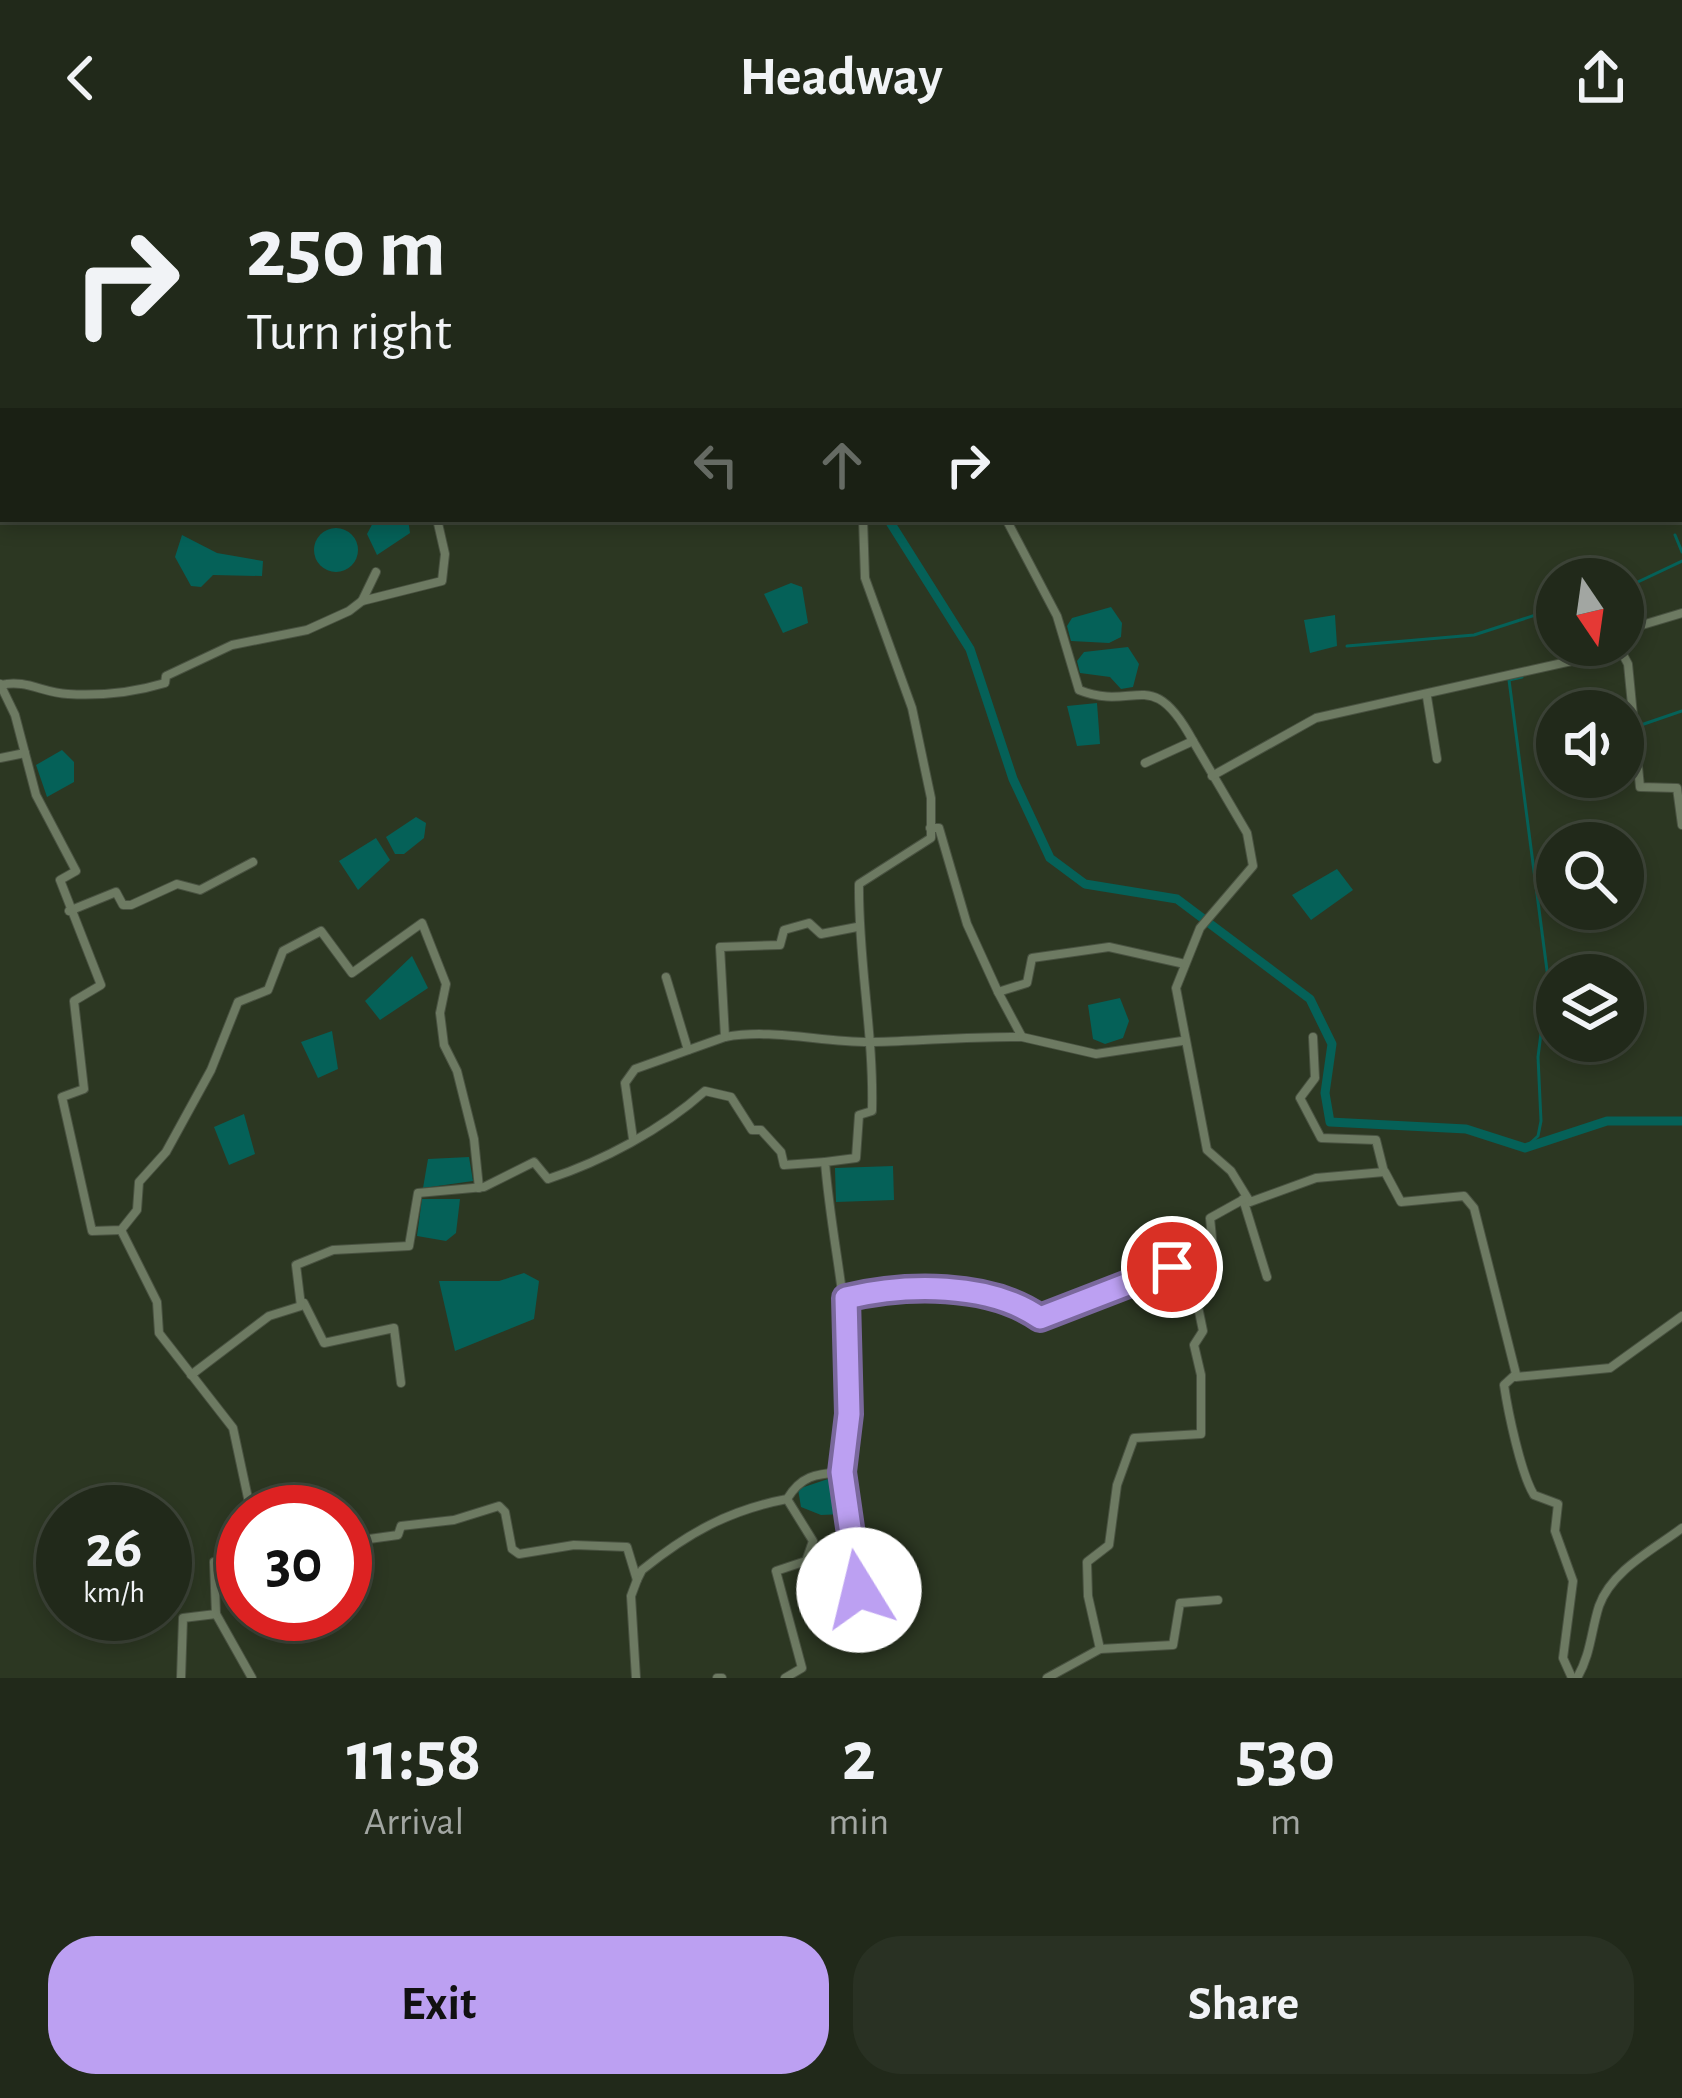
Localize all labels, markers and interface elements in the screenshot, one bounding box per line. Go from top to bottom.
icon: back [48,45,114,111]
icon: share [1568,45,1634,111]
text: Headway [739,51,943,105]
icon: right [48,204,204,360]
text: 250 m [246,208,446,292]
text: Turn right [246,306,452,360]
icon: left [683,432,749,498]
icon: ahead [809,432,875,498]
icon: right [935,432,1001,498]
north arrow [1536,558,1644,666]
map controls [1536,558,1644,1062]
button: sound [1536,690,1644,798]
button: search [1536,822,1644,930]
button: layers [1536,954,1644,1062]
pin [1121,1216,1223,1318]
icon: arrive [1139,1234,1205,1300]
speed limit sign: 30 [216,1485,372,1641]
text: 26 [85,1518,143,1578]
position arrow [796,1527,922,1653]
text: km/h [83,1578,145,1608]
text: 11:58 [347,1721,482,1793]
text: 2 [842,1721,876,1793]
text: 530 [1236,1721,1335,1793]
text: Arrival [364,1803,464,1842]
text: min [828,1803,889,1842]
text: m [1270,1803,1301,1842]
button: Exit [48,1936,829,2074]
button: Share [853,1936,1634,2074]

